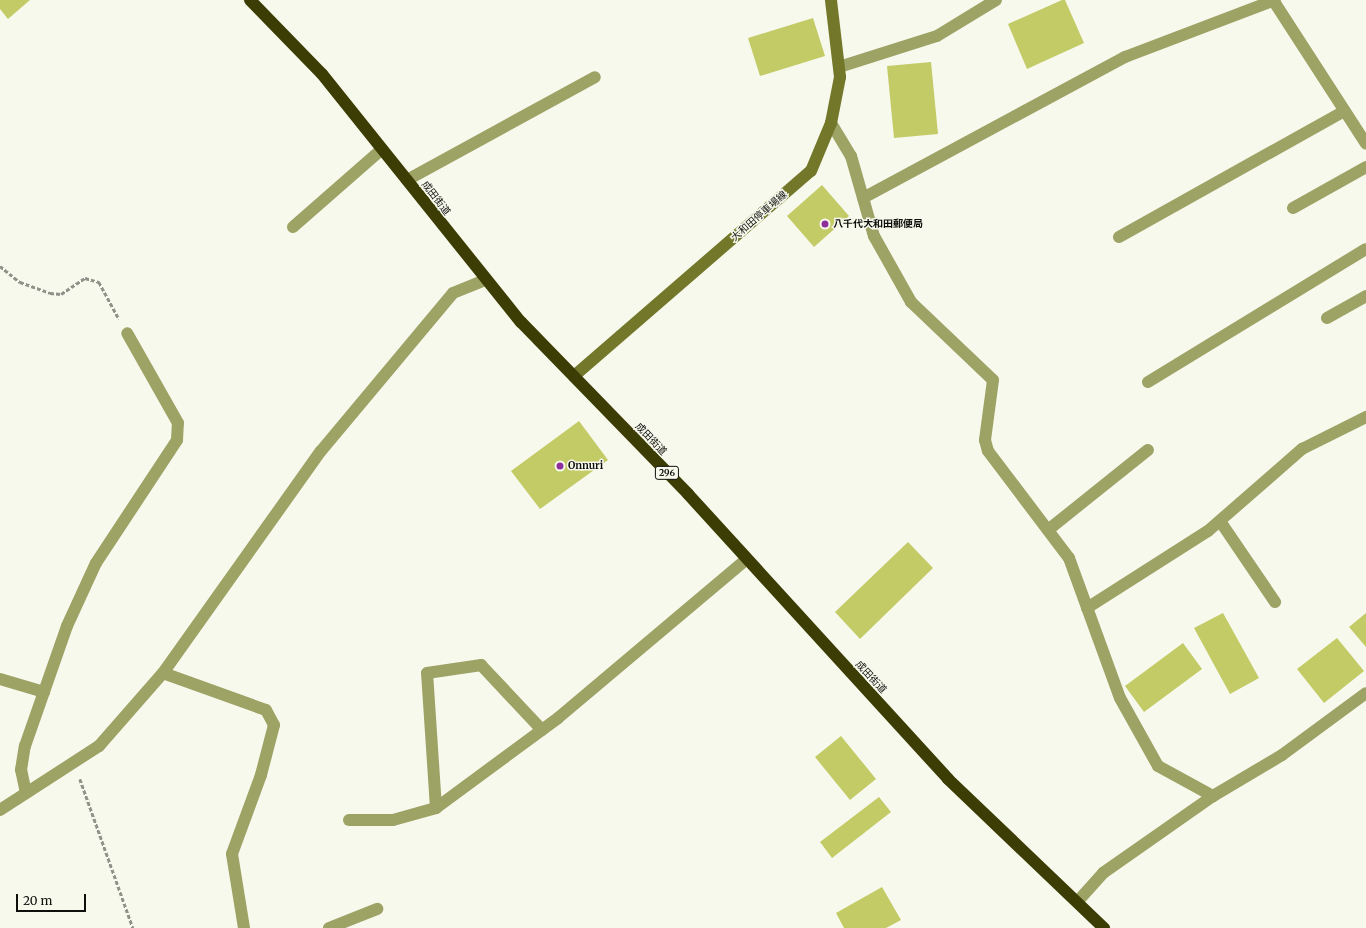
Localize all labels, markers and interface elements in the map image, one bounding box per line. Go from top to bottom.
street label: 成田街道 [419,179,453,217]
street label: 大和田停車場線 [729,189,789,243]
place label: 八千代大和田郵便局 [833,218,923,230]
marker: 八千代大和田郵便局 [820,219,830,229]
street label: 成田街道 [633,420,669,458]
place label: Onnuri [568,460,603,472]
marker: Onnuri [555,461,565,471]
road number: 296 [654,466,680,480]
street label: 成田街道 [853,658,889,696]
scale bar [18,886,88,912]
text: 20 m [23,893,52,908]

